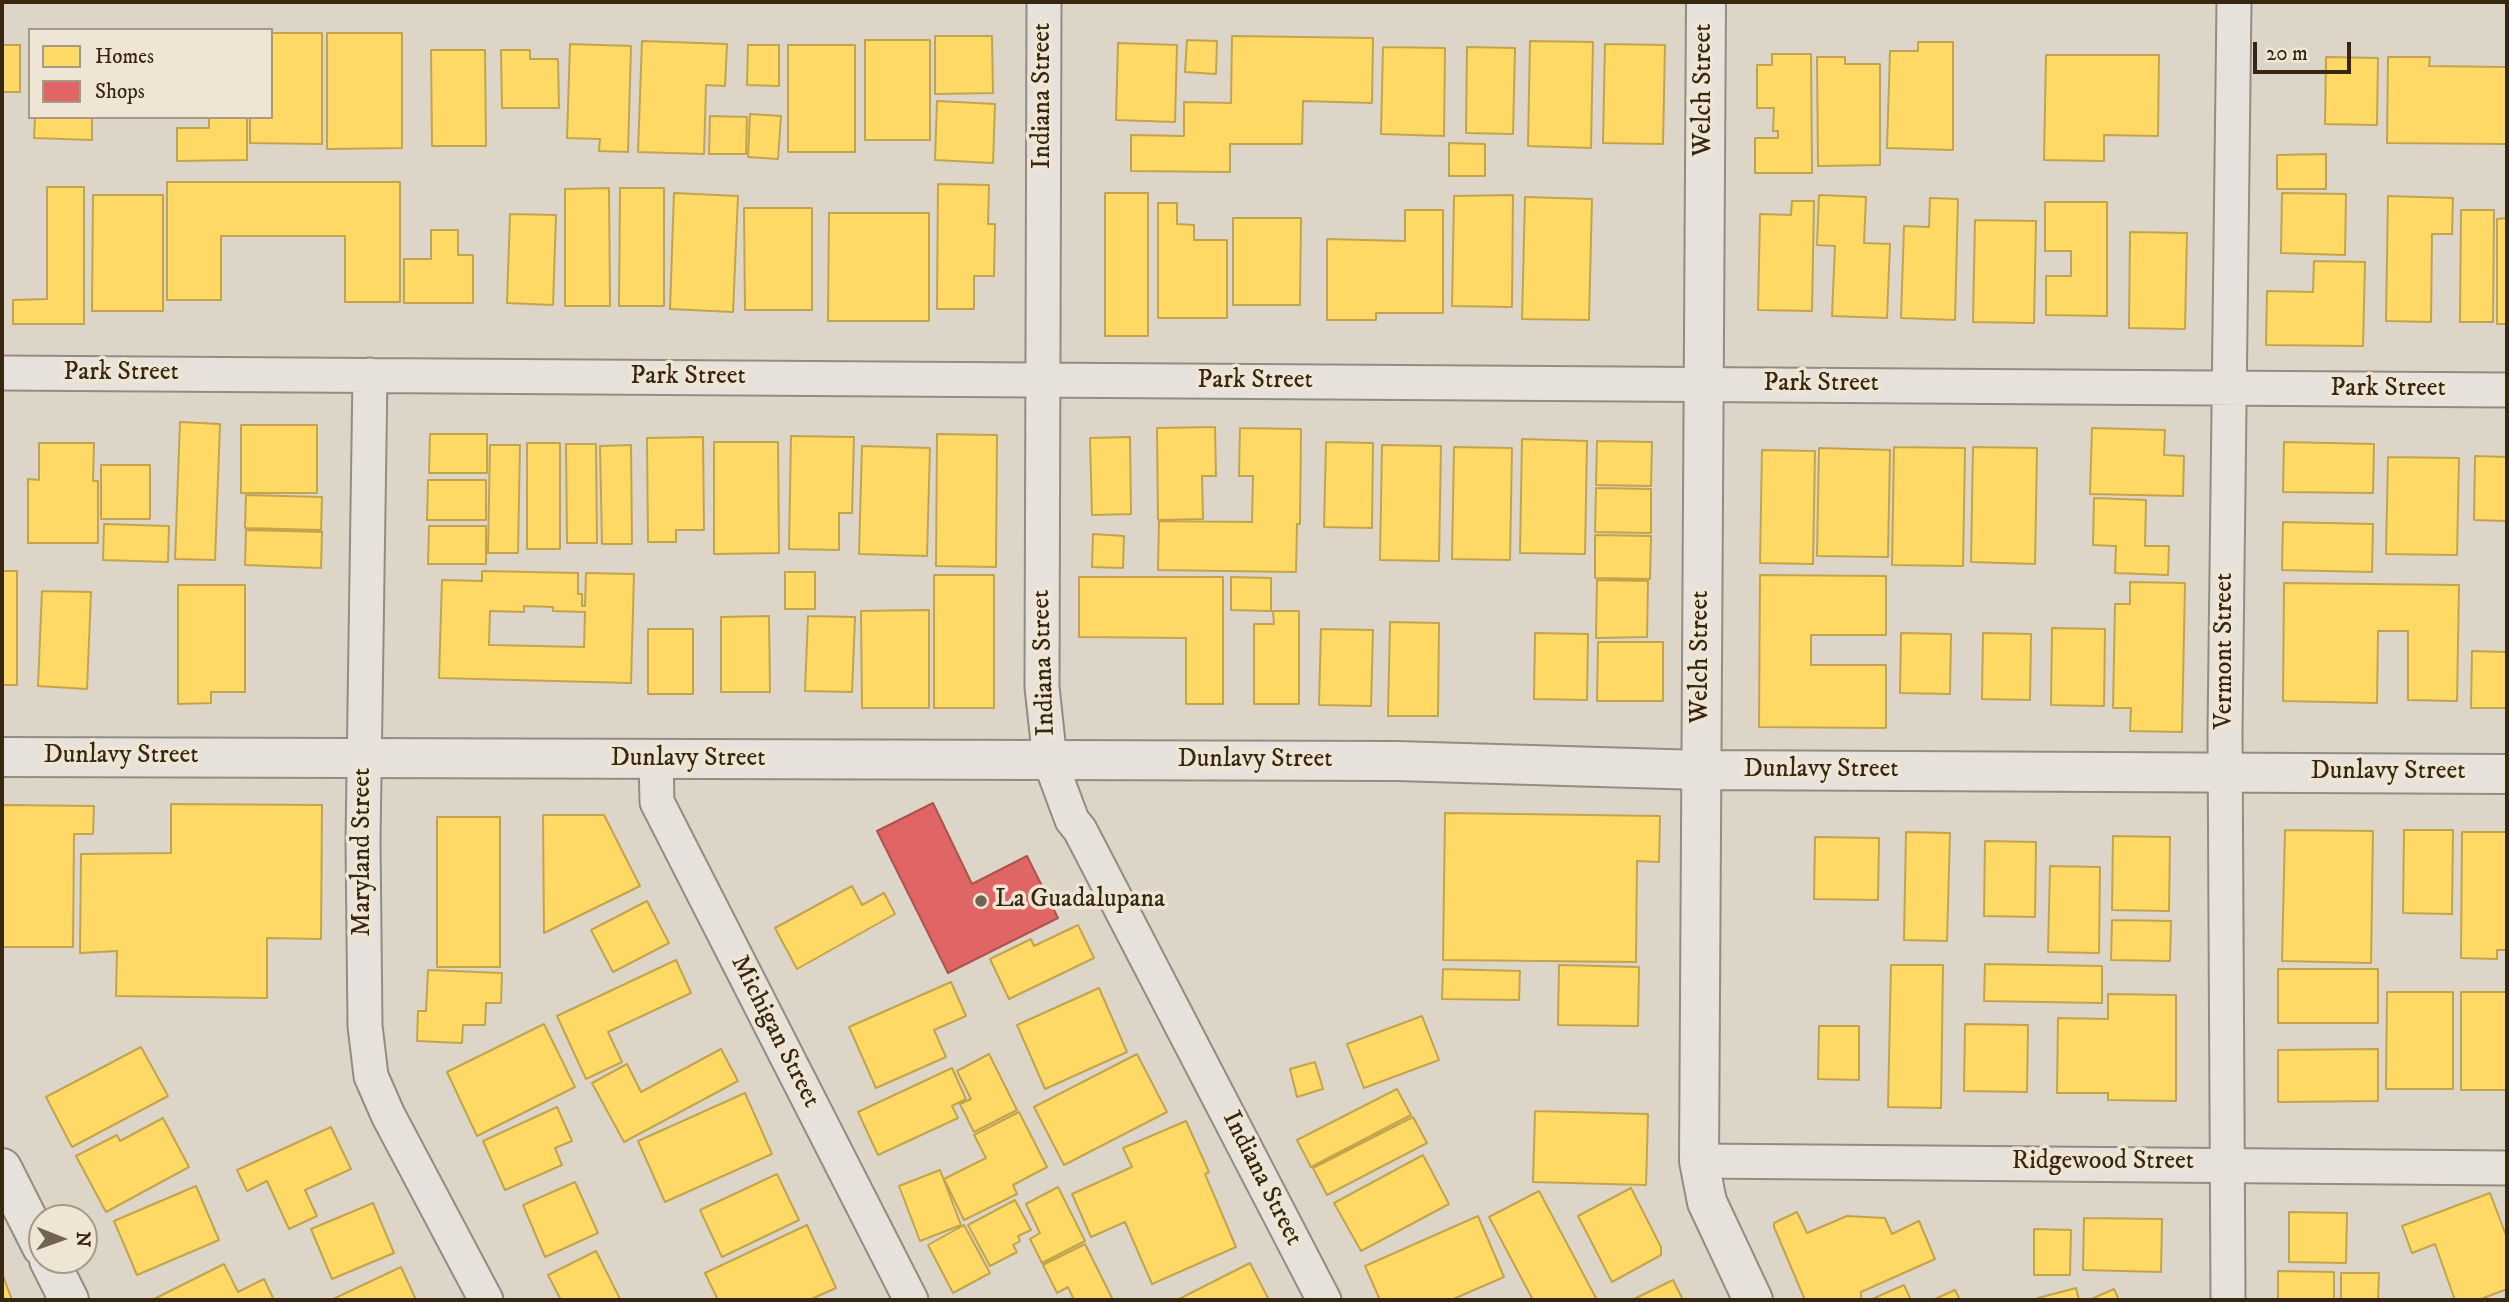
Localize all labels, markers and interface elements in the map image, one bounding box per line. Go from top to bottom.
street label: Indiana Street [1028,23,1060,169]
street label: Welch Street [1689,24,1721,156]
legend [28,28,273,119]
scale bar [2257,28,2355,72]
text: 20 m [2266,41,2308,67]
text: Homes [95,44,154,70]
text: Shops [95,79,145,105]
street label: Park Street [63,358,179,390]
street label: Park Street [630,362,746,394]
street label: Park Street [1197,366,1313,398]
street label: Park Street [1763,369,1879,401]
street label: Park Street [2330,374,2446,406]
street label: Vermont Street [2210,573,2242,729]
street label: Indiana Street [1027,589,1063,737]
street label: Welch Street [1686,591,1718,723]
street label: Dunlavy Street [43,741,199,773]
street label: Dunlavy Street [610,744,766,776]
street label: Dunlavy Street [1177,745,1333,777]
street label: Dunlavy Street [1743,755,1899,787]
street label: Dunlavy Street [2310,757,2466,789]
street label: Maryland Street [348,768,380,936]
place label: La Guadalupana [995,885,1165,917]
marker: La Guadalupana [973,893,989,909]
street label: Michigan Street [722,951,826,1113]
street label: Indiana Street [1214,1107,1308,1251]
street label: Ridgewood Street [2012,1147,2194,1179]
north arrow [28,1204,98,1274]
text: N [71,1231,94,1247]

